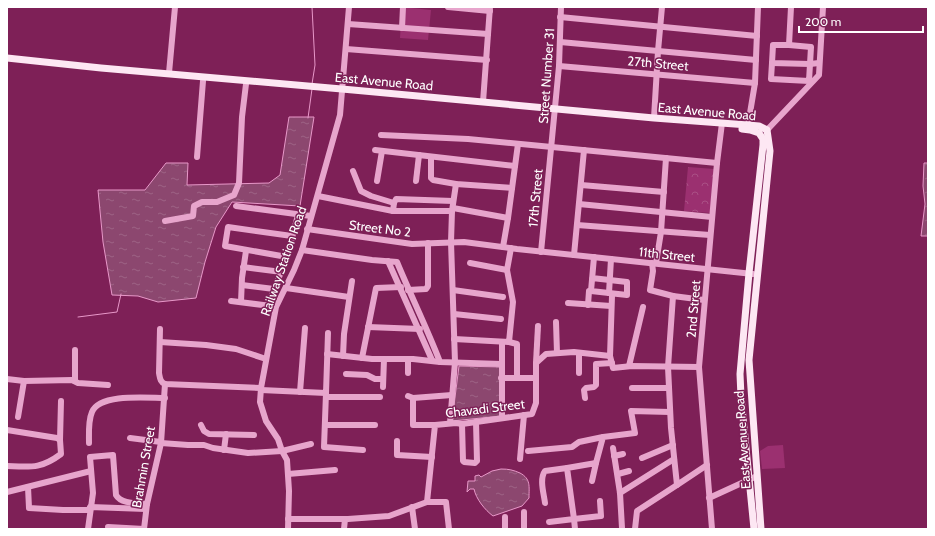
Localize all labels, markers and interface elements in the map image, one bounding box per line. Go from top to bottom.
scale bar [799,8,923,34]
text: 200 m [805,14,841,29]
street label: Street Number 31 [535,28,557,124]
street label: 27th Street [627,52,690,74]
street label: East Avenue Road [334,69,434,93]
street label: East Avenue Road [657,99,757,123]
street label: 17th Street [524,168,546,228]
street label: Railway Station Road [257,204,309,318]
street label: Street No 2 [348,216,412,240]
street label: 11th Street [638,243,696,265]
street label: 2nd Street [683,279,704,338]
street label: East Avenue Road [731,390,753,490]
street label: Chavadi Street [444,395,526,421]
street label: Brahmin Street [128,424,158,509]

